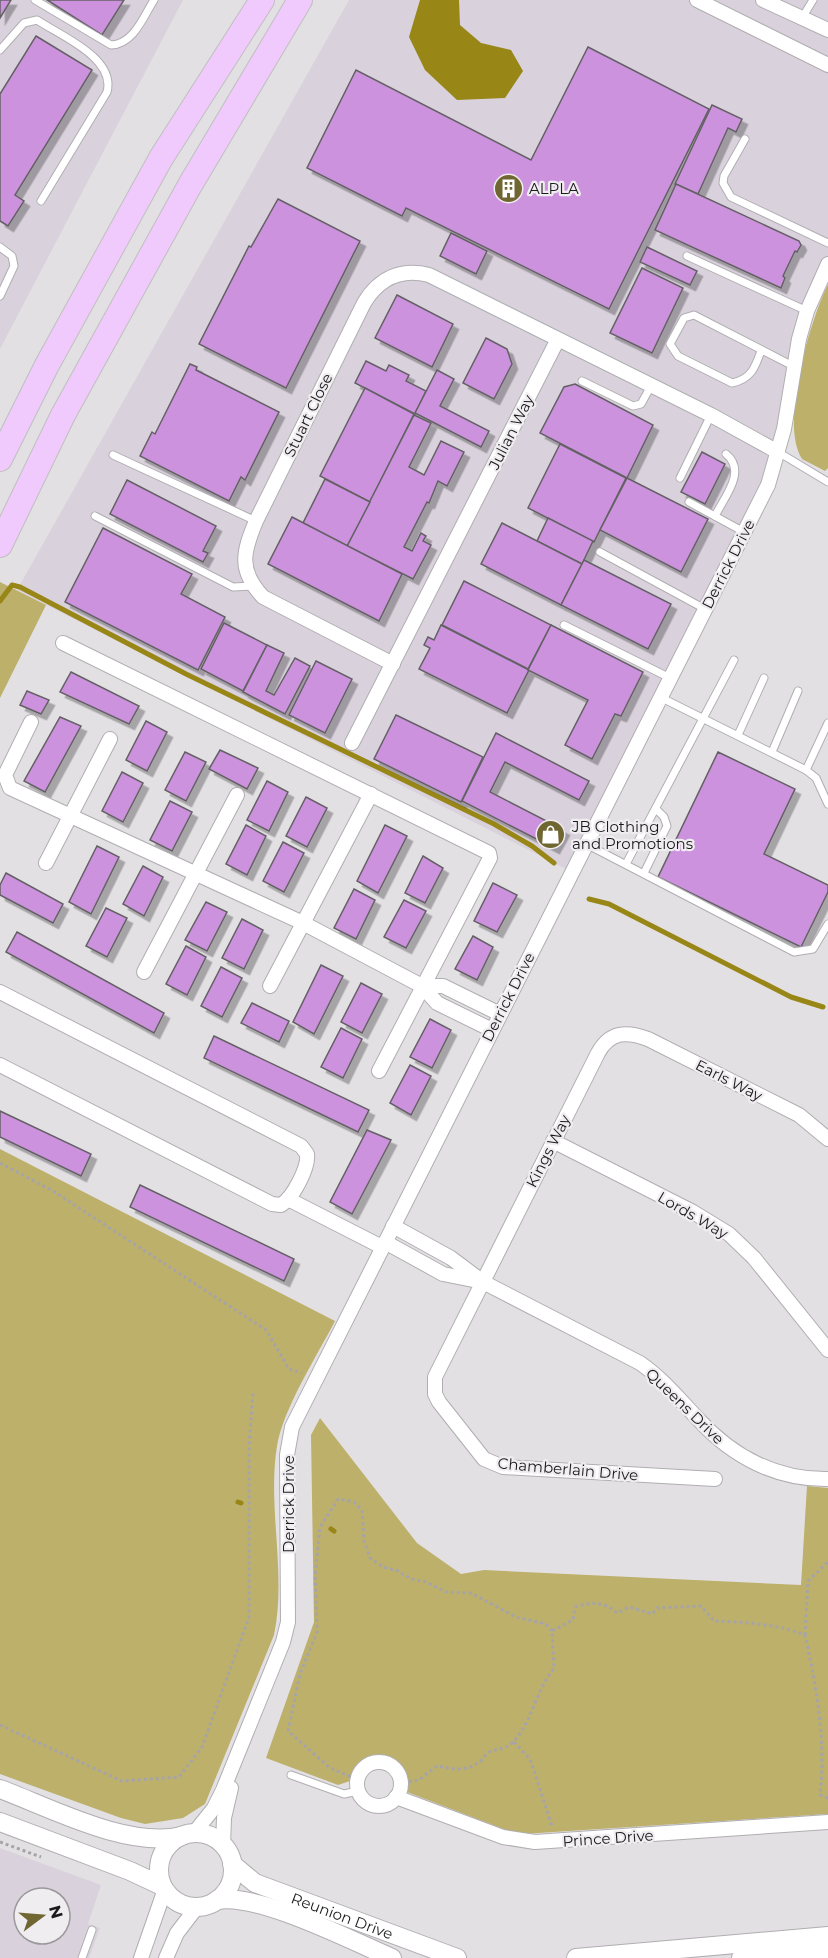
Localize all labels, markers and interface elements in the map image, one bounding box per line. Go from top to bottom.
building icon: ALPLA [492,172,524,204]
place label: ALPLA [529,179,579,198]
street label: Stuart Close [280,370,336,460]
street label: Julian Way [484,391,538,473]
street label: Derrick Drive [697,516,759,612]
place label: JB Clothing and Promotions [571,817,693,853]
shop icon: JB Clothing and Promotions [535,819,567,851]
street label: Derrick Drive [477,949,539,1045]
street label: Earls Way [692,1055,766,1105]
street label: Kings Way [522,1111,575,1190]
street label: Lords Way [655,1187,732,1243]
street label: Queens Drive [642,1364,728,1448]
street label: Chamberlain Drive [497,1453,639,1485]
street label: Derrick Drive [279,1455,298,1553]
street label: Prince Drive [562,1825,654,1851]
north arrow [12,1886,72,1946]
street label: Reunion Drive [289,1888,396,1943]
text: N [45,1903,67,1921]

